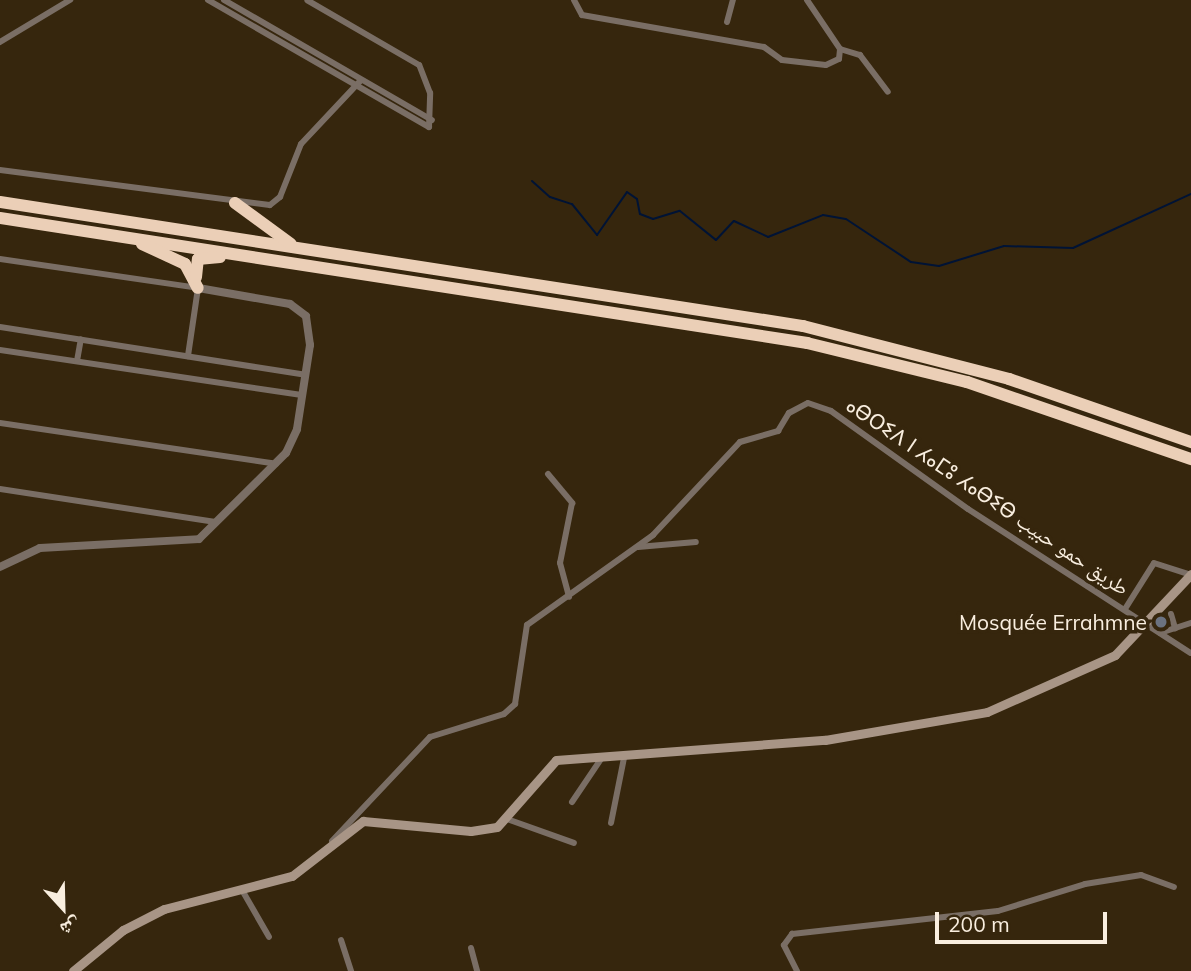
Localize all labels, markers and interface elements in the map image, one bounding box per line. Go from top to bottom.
street label: ⴰⴱⵔⵉⴷ ⵏ ⵃⴰⵎⵓ ⵃⴰⴱⵉⴱ طريق حمو حبيب [842,392,1134,600]
place label: Mosquée Errahmne [959,609,1147,635]
marker: Mosquée Errahmne [1153,614,1169,630]
north arrow [28,873,98,943]
scale bar [939,898,1110,942]
text: 200 m [948,911,1010,937]
text: ش [57,913,85,942]

